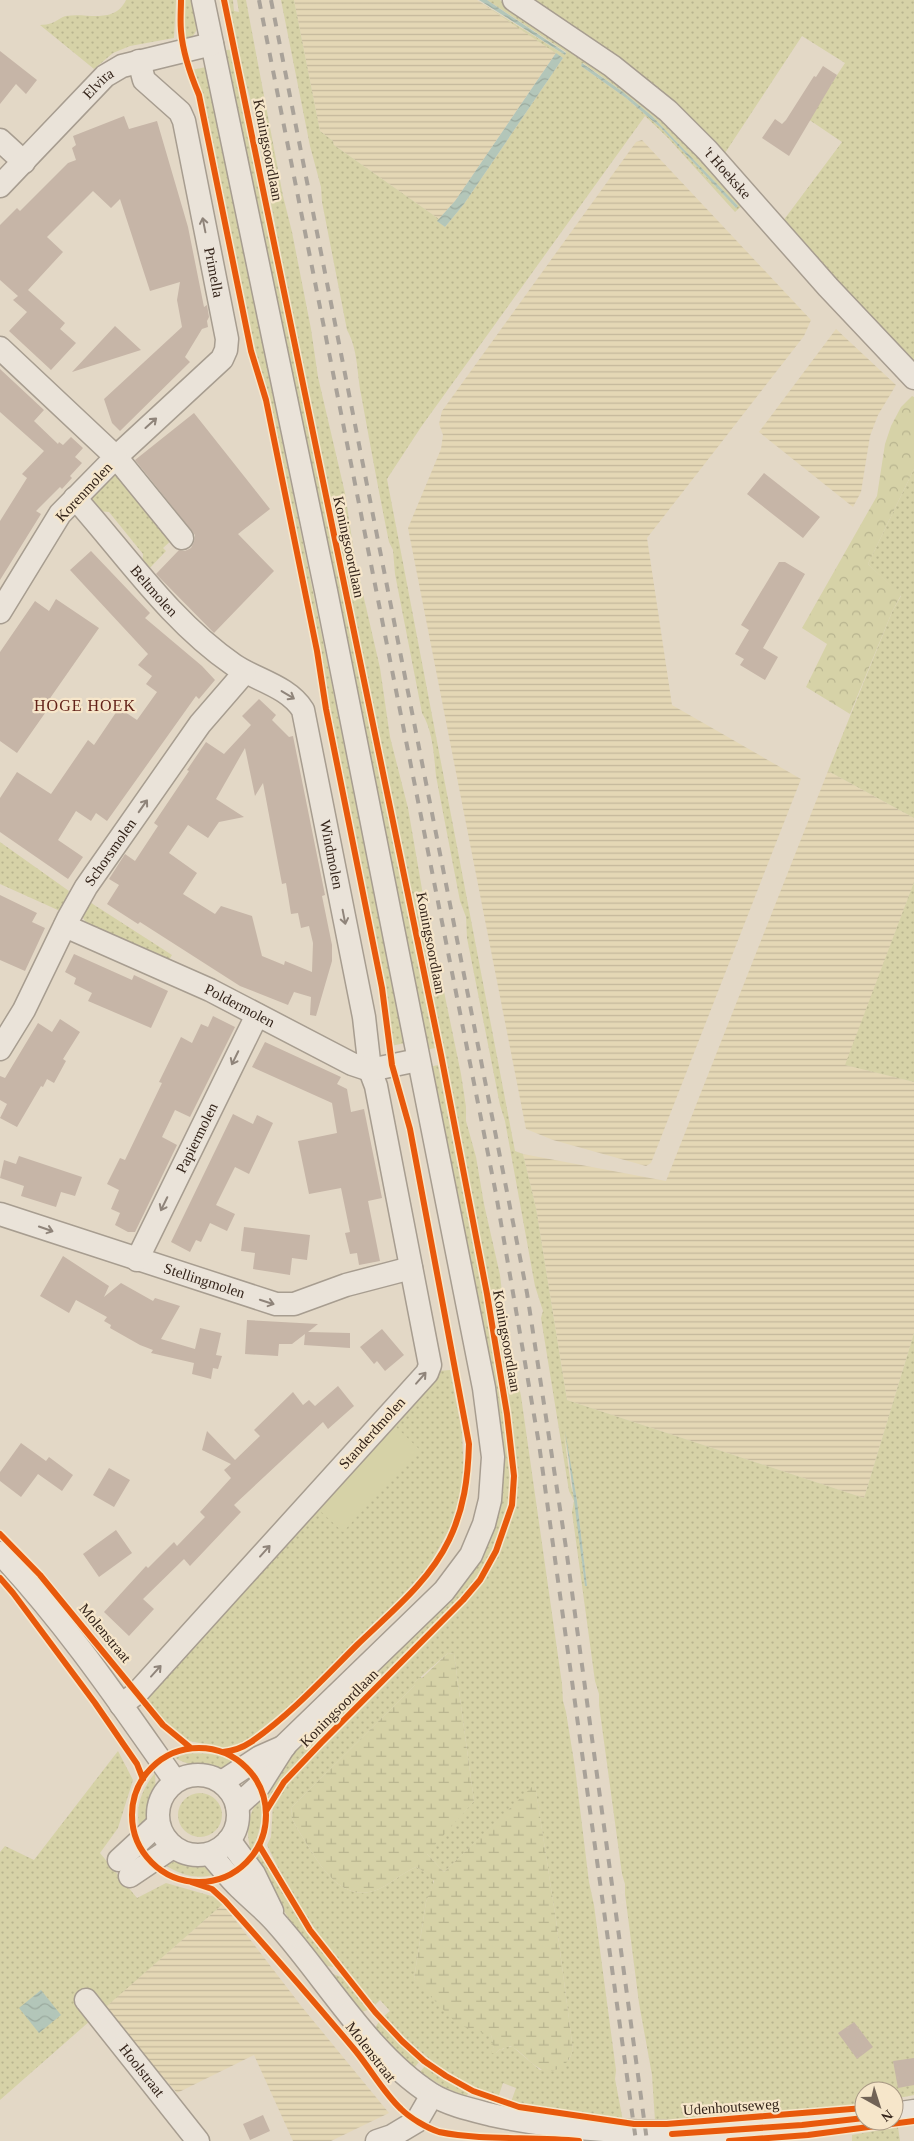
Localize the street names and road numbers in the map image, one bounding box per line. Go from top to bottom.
street label: Elvira [80,65,116,102]
street label: Koningsoordlaan [250,98,286,203]
street label: 't Hoekske [701,144,755,202]
street label: Primella [201,246,227,299]
street label: Korenmolen [53,459,116,525]
street label: Koningsoordlaan [330,495,368,600]
street label: Beltmolen [127,562,181,620]
street label: Schorsmolen [81,815,140,889]
street label: Windmolen [317,819,347,891]
street label: Koningsoordlaan [413,891,449,996]
street label: Poldermolen [202,981,278,1031]
street label: Papiermolen [173,1100,221,1175]
street label: Stellingmolen [162,1260,247,1301]
street label: Koningsoordlaan [490,1289,524,1394]
street label: Standerdmolen [336,1394,409,1472]
street label: Molenstraat [76,1600,135,1666]
street label: Koningsoordlaan [297,1665,382,1750]
street label: Molenstraat [343,2019,400,2086]
street label: Hoolstraat [116,2041,168,2101]
street label: Udenhoutseweg [682,2096,780,2118]

